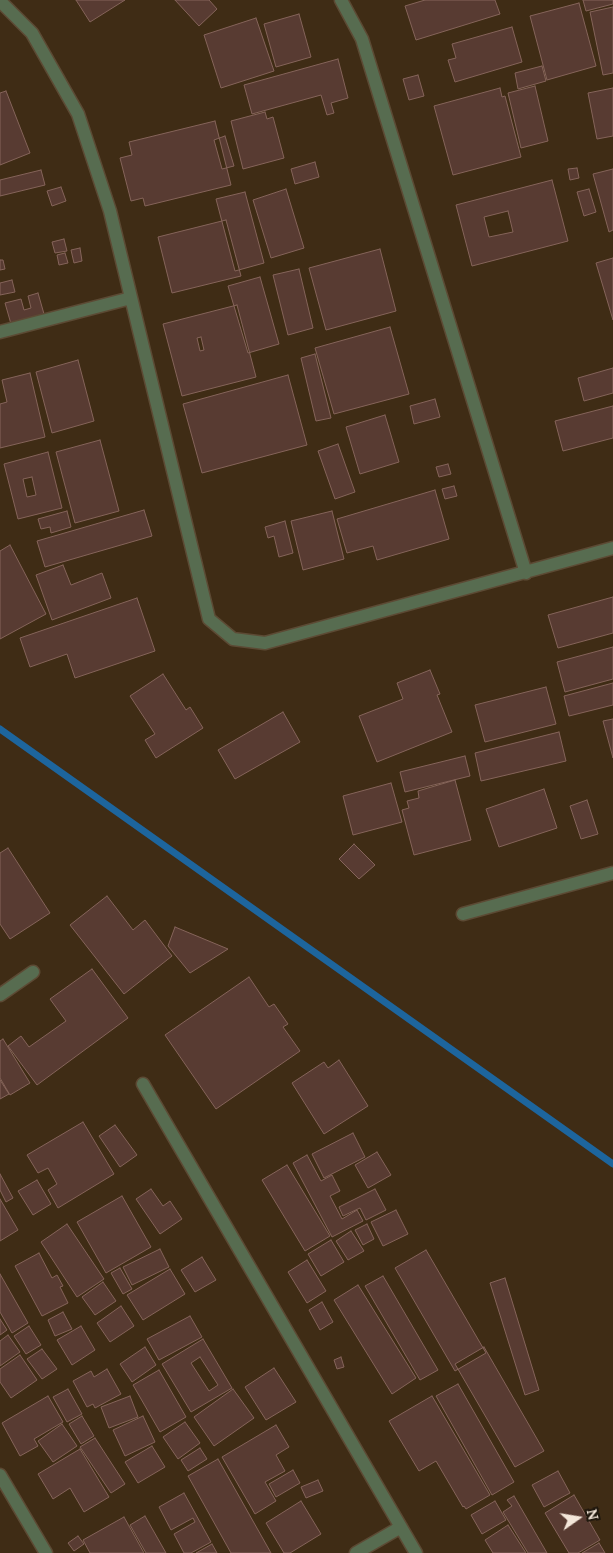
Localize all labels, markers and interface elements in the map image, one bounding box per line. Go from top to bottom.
north arrow [553,1493,603,1543]
text: N [583,1507,603,1522]

